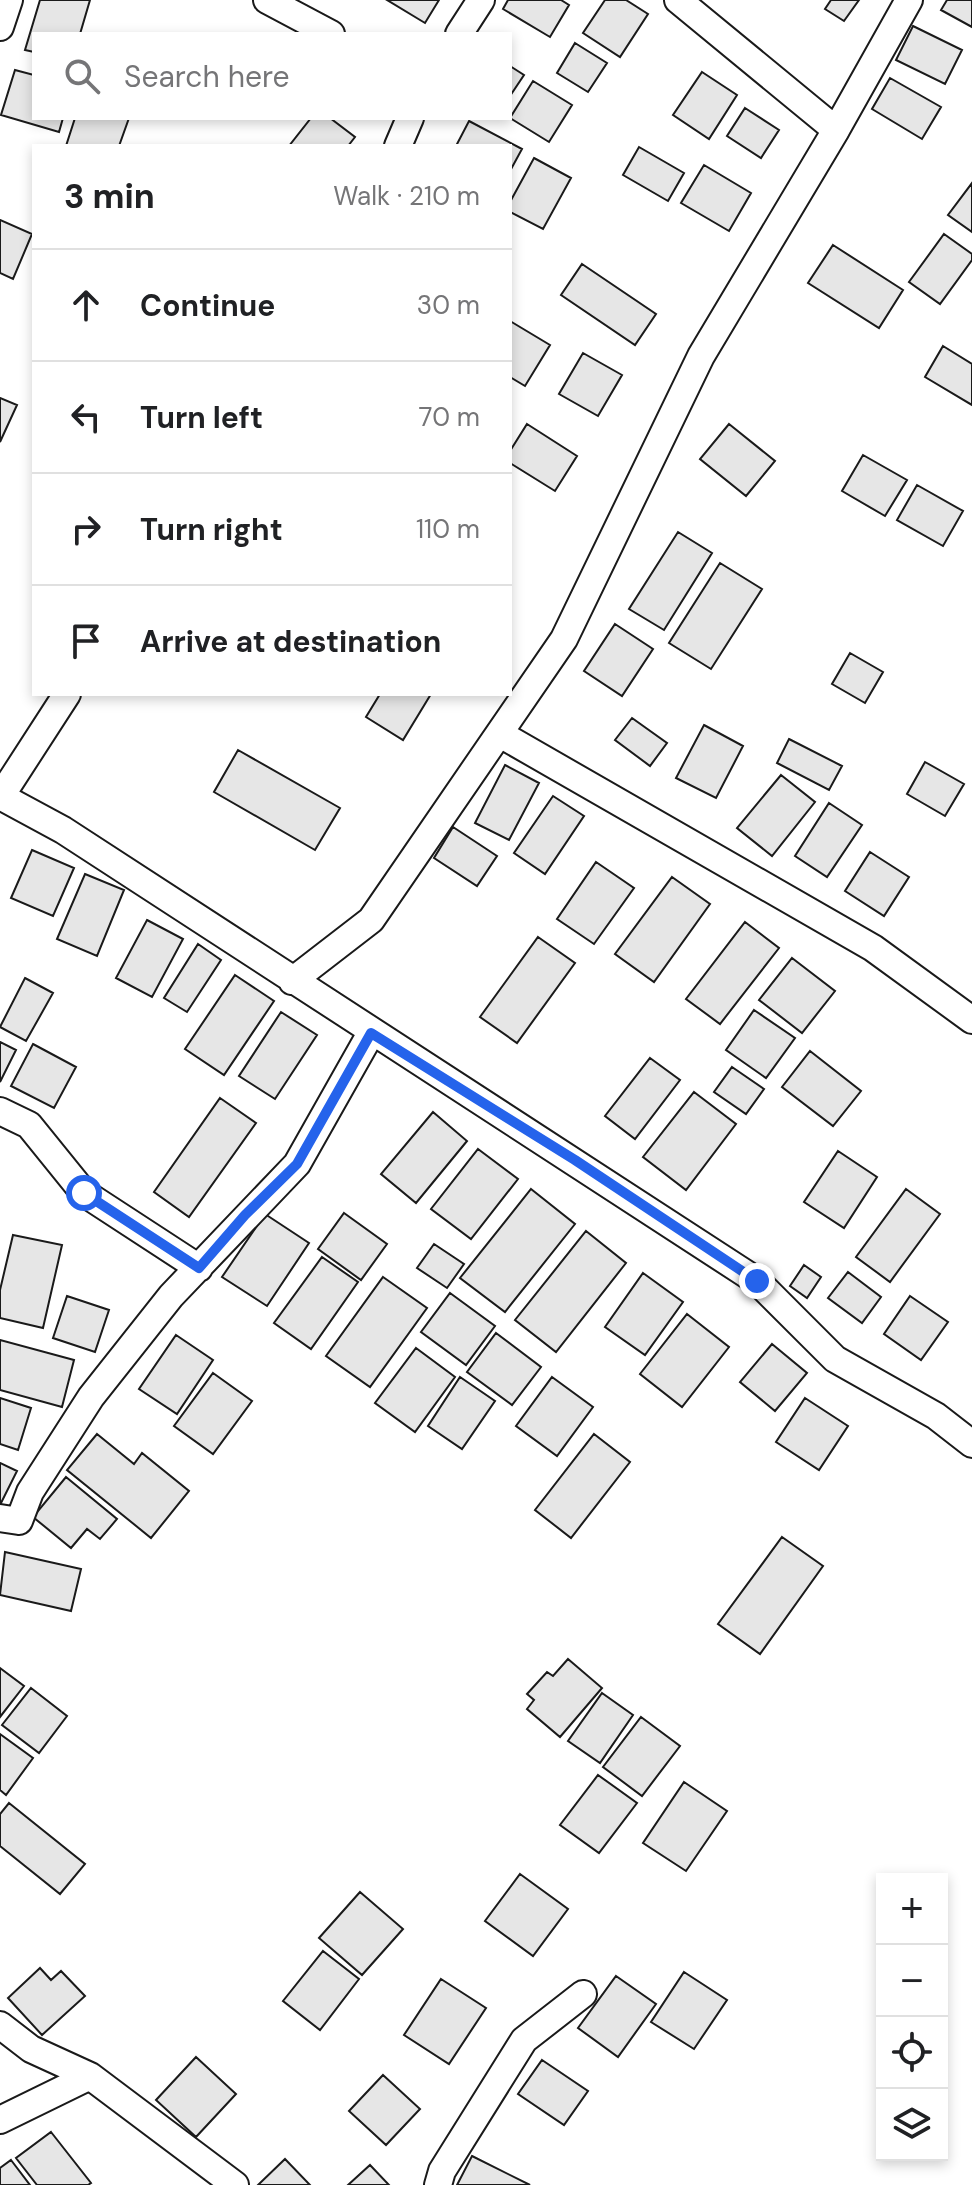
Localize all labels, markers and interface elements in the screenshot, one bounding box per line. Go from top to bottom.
search box [32,32,512,120]
icon: search [60,54,104,98]
text: Search here [124,57,290,96]
text: 3 min [64,174,155,219]
text: Walk · 210 m [333,179,480,213]
icon: ahead [64,283,108,327]
text: Continue [140,286,275,325]
text: 30 m [417,288,480,322]
icon: left [64,395,108,439]
text: Turn left [140,398,263,437]
text: 70 m [419,400,480,434]
icon: right [64,507,108,551]
text: Turn right [140,510,283,549]
text: 110 m [416,512,480,546]
icon: arrive [64,619,108,663]
text: Arrive at destination [140,622,441,661]
route start [66,1175,102,1211]
route end [739,1263,775,1299]
map controls [876,1873,948,2161]
button: + [876,1873,948,1945]
button: − [876,1945,948,2017]
button: locate [876,2017,948,2089]
button: layers [876,2089,948,2161]

